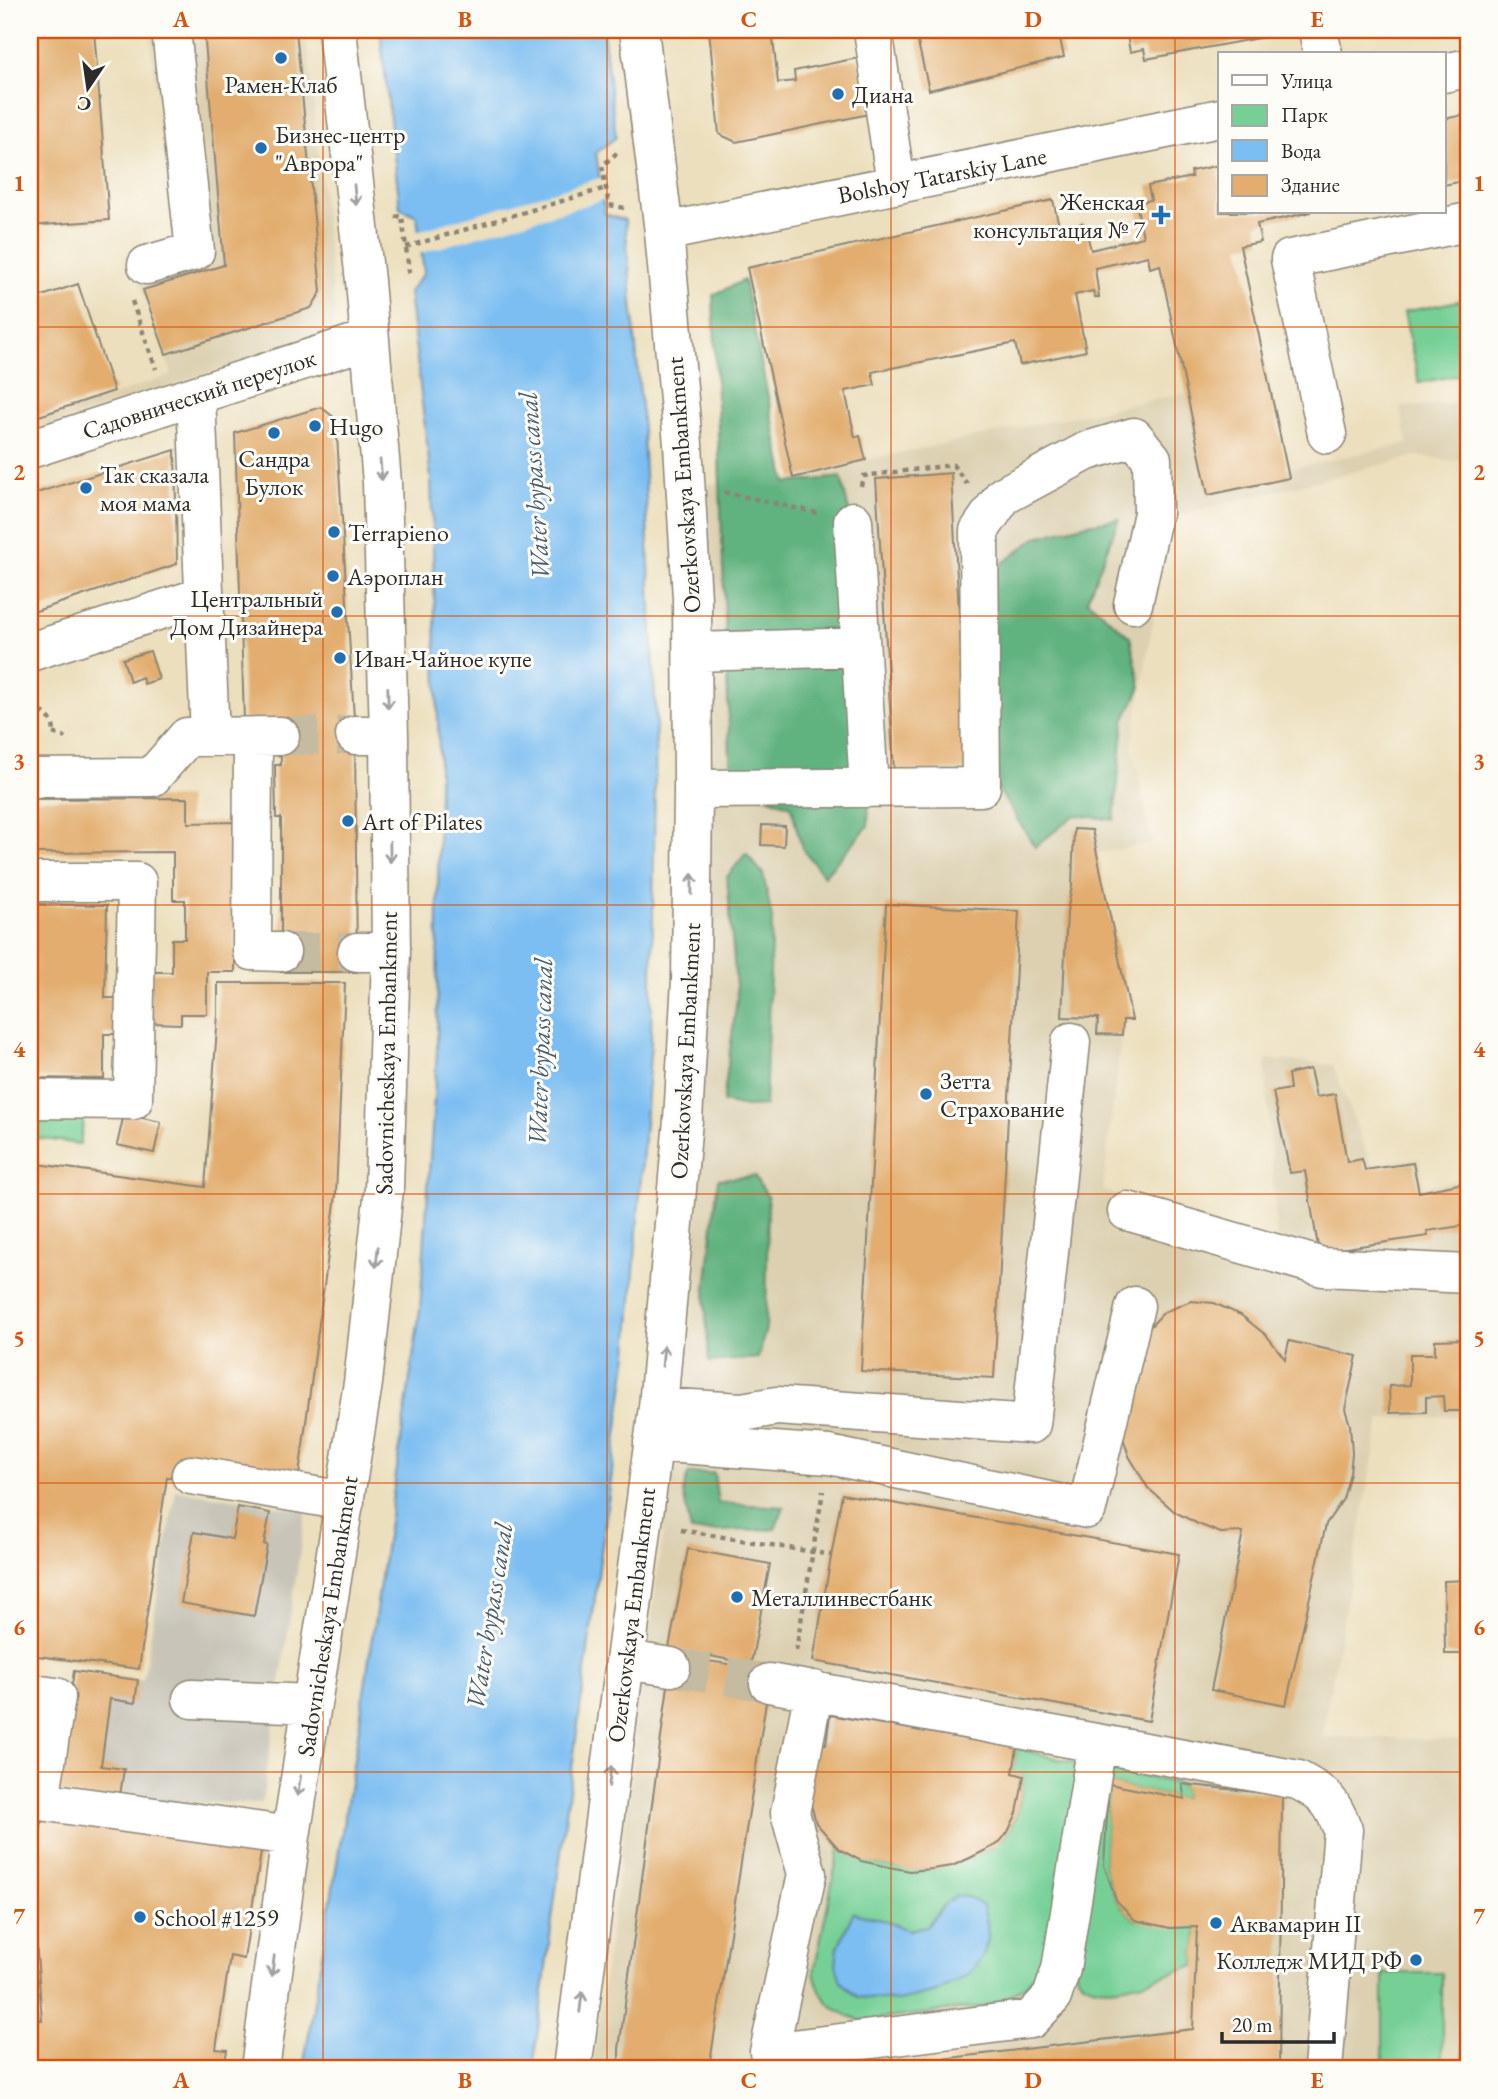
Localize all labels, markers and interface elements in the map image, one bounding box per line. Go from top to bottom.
text: A [172,4,190,34]
text: B [458,4,472,34]
text: C [741,4,757,34]
text: D [1024,4,1042,34]
text: E [1310,4,1324,34]
marker: Рамен-Клаб [273,50,289,66]
north arrow [52,52,122,122]
legend [1218,52,1446,214]
text: Улица [1280,67,1333,94]
place label: Рамен-Клаб [224,69,338,100]
place label: Диана [852,79,914,110]
marker: Диана [830,86,846,102]
text: С [75,90,94,118]
text: Парк [1281,101,1328,128]
place label: Бизнес-центр "Аврора" [275,119,405,178]
text: Вода [1281,137,1322,164]
marker: Бизнес-центр "Аврора" [253,140,269,156]
street label: Bolshoy Tatarskiy Lane [835,140,1049,210]
text: 1 [13,168,25,198]
text: 1 [1473,168,1485,198]
text: Здание [1281,171,1340,198]
one-way arrow [349,183,362,206]
place label: Женская консультация № 7 [973,186,1145,245]
marker: Женская консультация № 7 [1151,205,1171,225]
street label: Садовнический переулок [78,341,320,446]
street label: Ozerkovskaya Embankment [659,355,707,614]
water label: Water bypass canal [510,390,558,581]
place label: Hugo [329,411,384,442]
marker: Hugo [307,418,323,434]
marker: Сандра Булок [266,425,282,441]
place label: Сандра Булок [238,443,310,502]
text: 2 [13,457,25,487]
text: 2 [1473,457,1485,487]
one-way arrow [375,458,388,481]
place label: Так сказала моя мама [100,459,210,518]
marker: Так сказала моя мама [78,480,94,496]
place label: Terrapieno [348,517,449,548]
marker: Terrapieno [326,524,342,540]
place label: Аэроплан [346,561,443,592]
marker: Аэроплан [325,568,341,584]
place label: Центральный Дом Дизайнера [170,583,323,642]
marker: Центральный Дом Дизайнера [329,604,345,620]
place label: Иван-Чайное купе [354,643,532,674]
marker: Иван-Чайное купе [332,650,348,666]
one-way arrow [381,686,395,709]
text: 3 [13,746,25,776]
text: 3 [1473,746,1485,776]
place label: Art of Pilates [361,806,482,837]
marker: Art of Pilates [340,813,356,829]
one-way arrow [383,840,397,863]
one-way arrow [685,873,699,896]
street label: Sadovnicheskaya Embankment [368,910,404,1195]
street label: Ozerkovskaya Embankment [663,922,707,1180]
water label: Water bypass canal [520,957,560,1147]
text: 4 [13,1034,26,1064]
text: 4 [1473,1034,1486,1064]
place label: Зетта Страхование [940,1065,1064,1124]
marker: Зетта Страхование [918,1086,934,1102]
one-way arrow [371,1245,384,1268]
text: 5 [13,1323,25,1353]
text: 5 [1473,1323,1485,1353]
one-way arrow [657,1345,670,1368]
street label: Sadovnicheskaya Embankment [290,1473,365,1759]
street label: Ozerkovskaya Embankment [600,1485,662,1744]
water label: Water bypass canal [457,1520,521,1712]
place label: Металлинвестбанк [751,1582,933,1613]
marker: Металлинвестбанк [729,1589,745,1605]
text: 6 [13,1612,25,1642]
text: 6 [1473,1612,1485,1642]
one-way arrow [604,1765,617,1788]
one-way arrow [292,1774,305,1797]
text: 7 [13,1901,26,1931]
text: 7 [1473,1901,1486,1931]
place label: School #1259 [154,1902,279,1933]
place label: Аквамарин II [1229,1908,1361,1939]
marker: School #1259 [132,1909,148,1925]
marker: Аквамарин II [1208,1915,1224,1931]
place label: Колледж МИД РФ [1216,1945,1402,1976]
marker: Колледж МИД РФ [1408,1952,1424,1968]
one-way arrow [267,1954,280,1977]
one-way arrow [575,1991,588,2013]
scale bar [1222,2001,1334,2045]
text: 20 m [1232,2011,1273,2038]
text: A [172,2065,190,2095]
text: B [458,2065,472,2095]
text: C [741,2065,757,2095]
text: D [1024,2065,1042,2095]
text: E [1310,2065,1324,2095]

